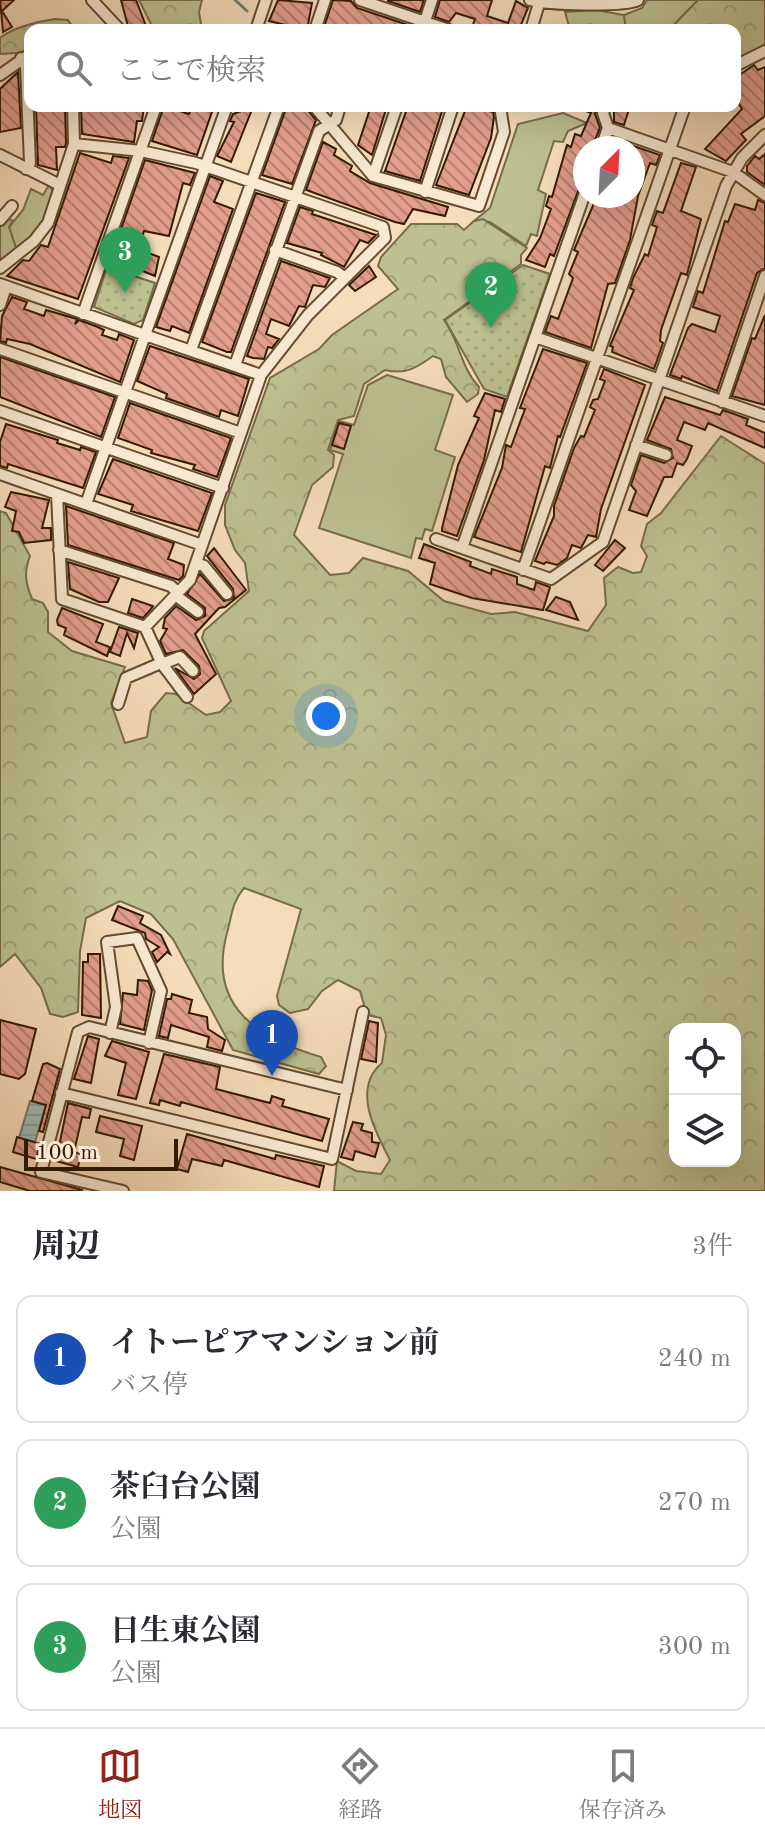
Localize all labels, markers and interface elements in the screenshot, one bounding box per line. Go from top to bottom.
search box [24,24,741,112]
icon: search [52,46,96,90]
text: ここで検索 [116,57,266,87]
north arrow [573,136,645,208]
pin: 3 [99,227,151,293]
pin: 2 [465,262,517,328]
your location [306,696,346,736]
pin: 1 [246,1010,298,1076]
map controls [669,1023,741,1167]
button: locate [669,1023,741,1095]
button: layers [669,1095,741,1167]
scale bar [24,1135,178,1171]
text: 100 m [36,1142,98,1164]
text: 周辺 [32,1231,100,1265]
text: 3件 [692,1234,733,1260]
text: イトーピアマンション前 [110,1329,439,1359]
text: 1 [52,1346,68,1372]
text: 240 m [658,1346,731,1372]
text: バス停 [110,1373,188,1399]
text: 茶臼台公園 [110,1473,260,1503]
text: 2 [52,1490,68,1516]
text: 270 m [658,1490,731,1516]
text: 公園 [110,1517,162,1543]
text: 日生東公園 [110,1617,260,1647]
text: 3 [52,1634,68,1660]
text: 300 m [658,1634,731,1660]
text: 公園 [110,1661,162,1687]
tab: 地図 [98,1744,142,1825]
tab: 経路 [338,1744,383,1825]
tab: 保存済み [579,1744,667,1825]

